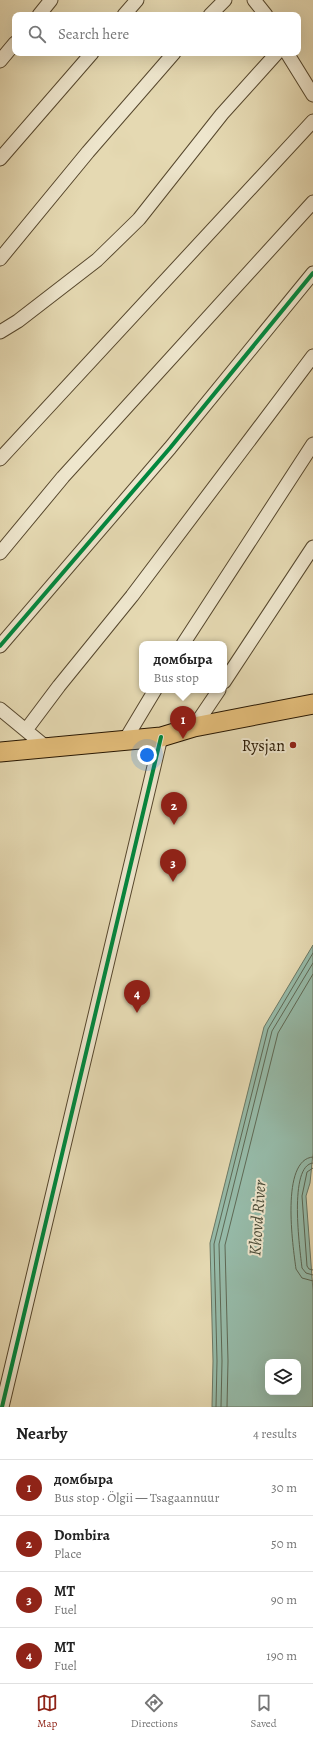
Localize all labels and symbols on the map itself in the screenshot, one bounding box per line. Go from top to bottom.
pin: 1 [170,706,196,739]
place label: Rysjan [242,735,285,757]
marker: Rysjan [288,740,298,750]
your location [137,745,157,765]
pin: 2 [161,792,187,825]
pin: 3 [160,849,186,882]
pin: 4 [124,980,150,1013]
water label: Khovd River [243,1178,272,1257]

